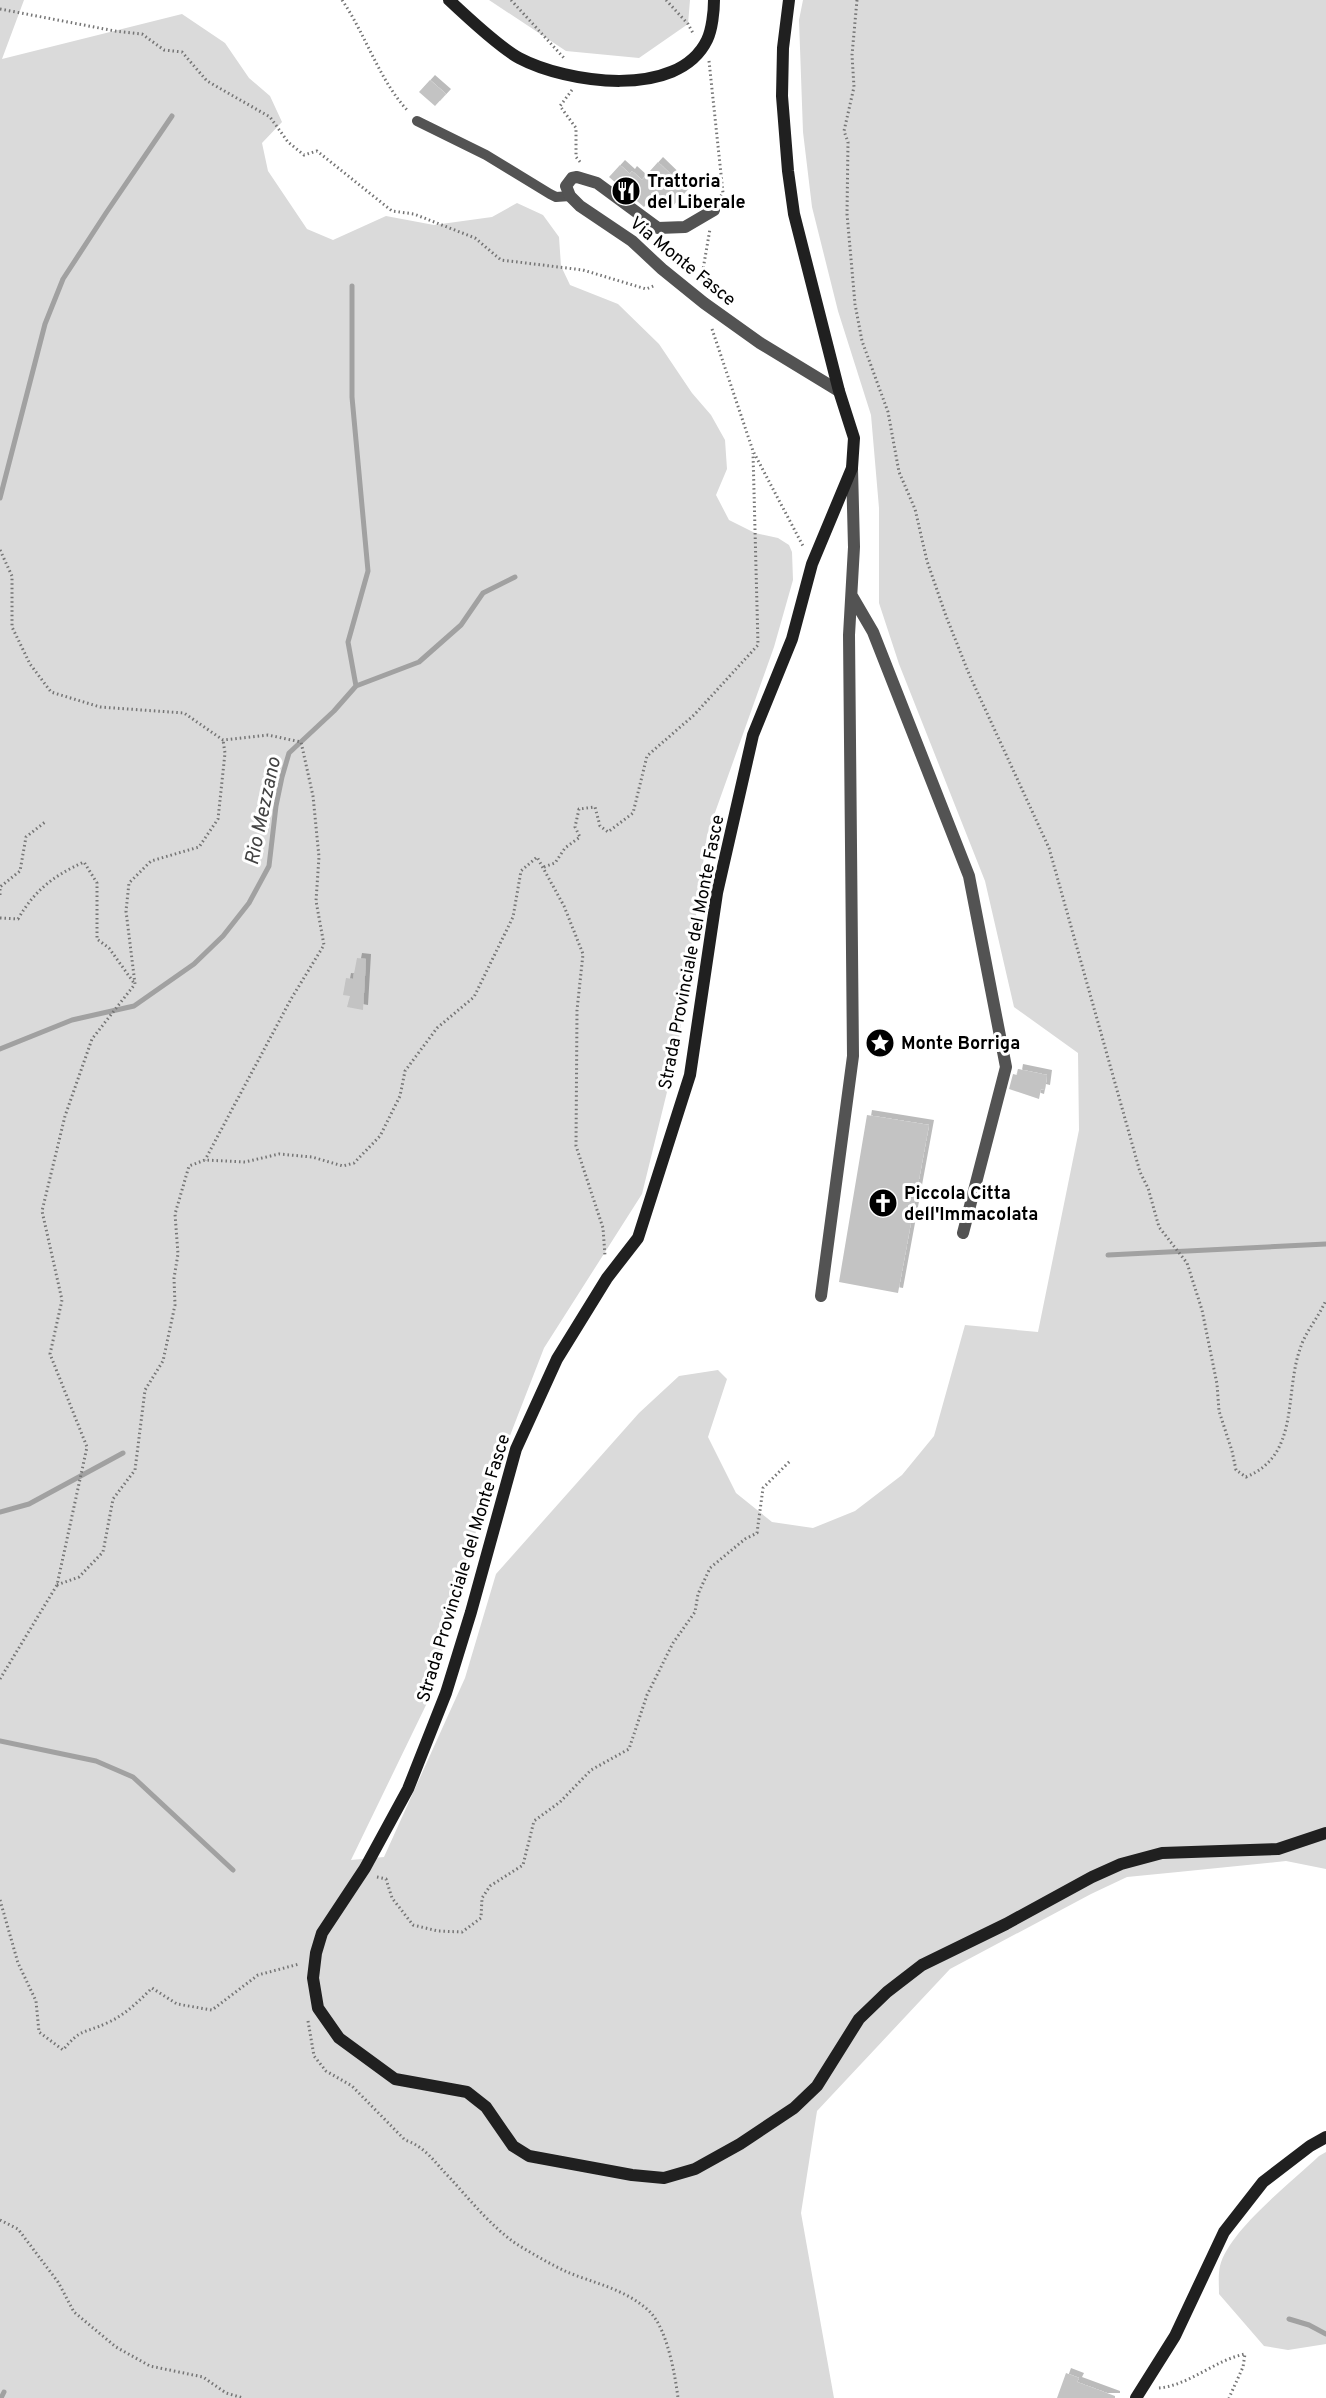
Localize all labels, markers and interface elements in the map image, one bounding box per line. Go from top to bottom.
place label: Trattoria del Liberale [647,171,746,215]
restaurant icon: Trattoria del Liberale [610,175,642,207]
street label: Via Monte Fasce [624,212,740,312]
water label: Rio Mezzano [240,755,288,868]
street label: Strada Provinciale del Monte Fasce [655,813,730,1092]
place icon: Monte Borriga [864,1027,896,1059]
place label: Monte Borriga [901,1033,1020,1056]
place label: Piccola Citta dell'Immacolata [904,1183,1038,1227]
church icon: Piccola Citta dell'Immacolata [867,1187,899,1219]
street label: Strada Provinciale del Monte Fasce [413,1431,516,1705]

